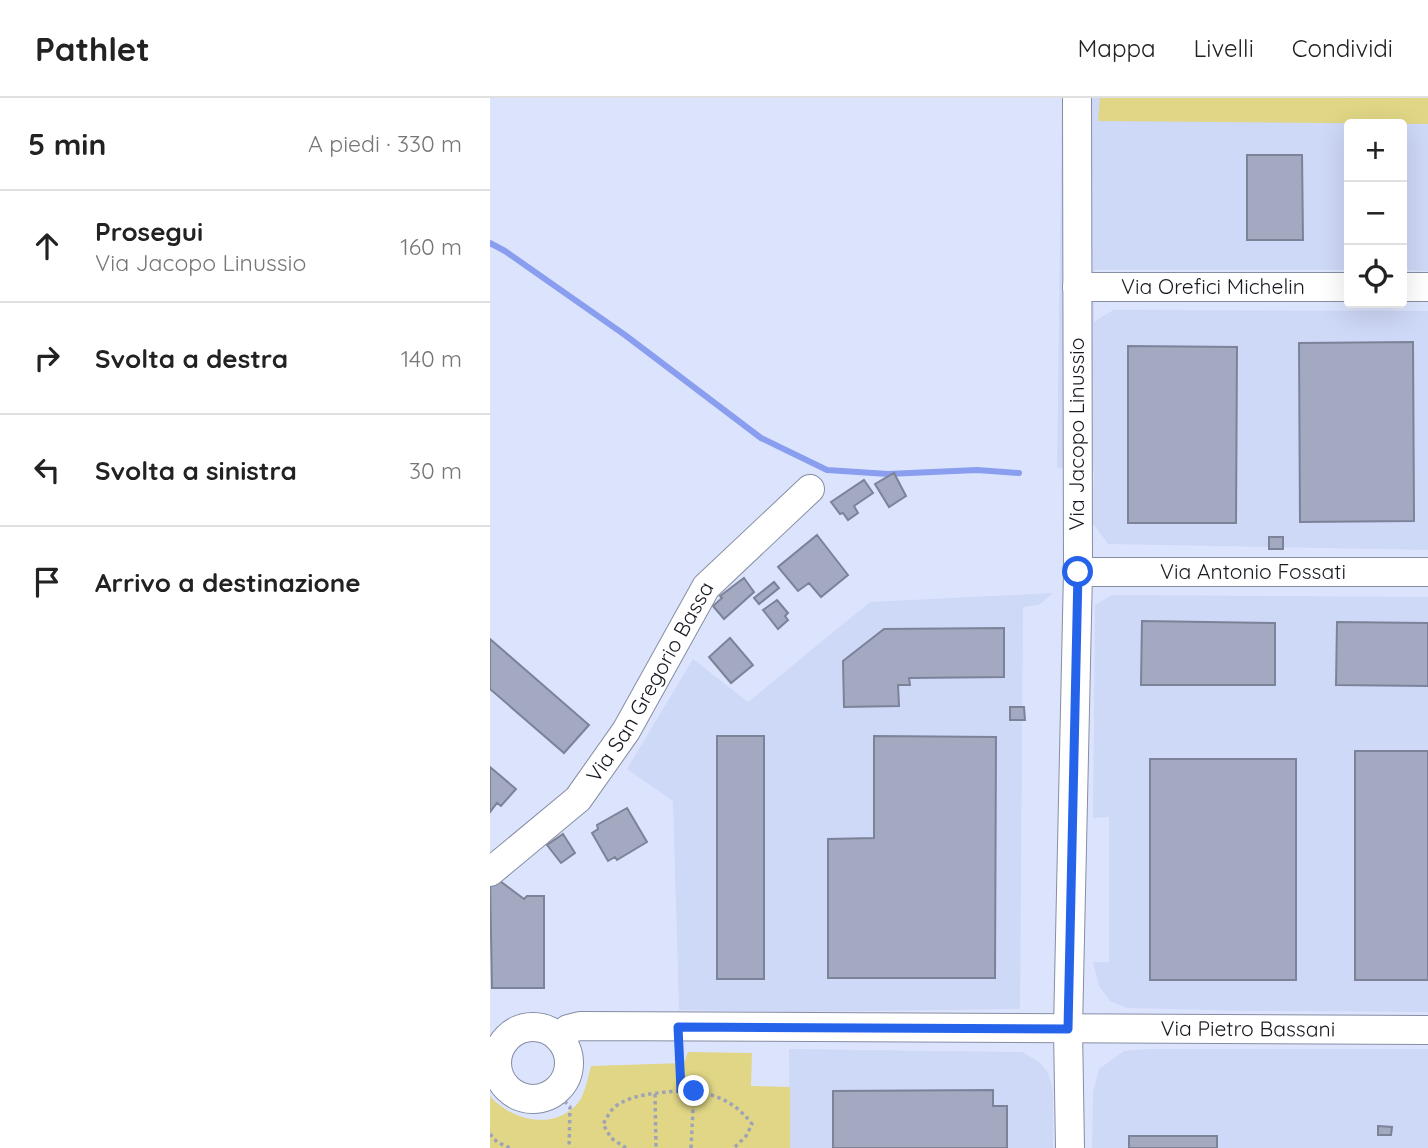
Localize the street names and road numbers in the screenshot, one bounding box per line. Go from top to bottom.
street label: Via Orefici Michelin [1121,273,1305,299]
street label: Via Jacopo Linussio [1063,338,1089,531]
street label: Via Antonio Fossati [1160,558,1346,584]
street label: Via San Gregorio Bassa [580,577,718,787]
street label: Via Pietro Bassani [1160,1015,1335,1042]

